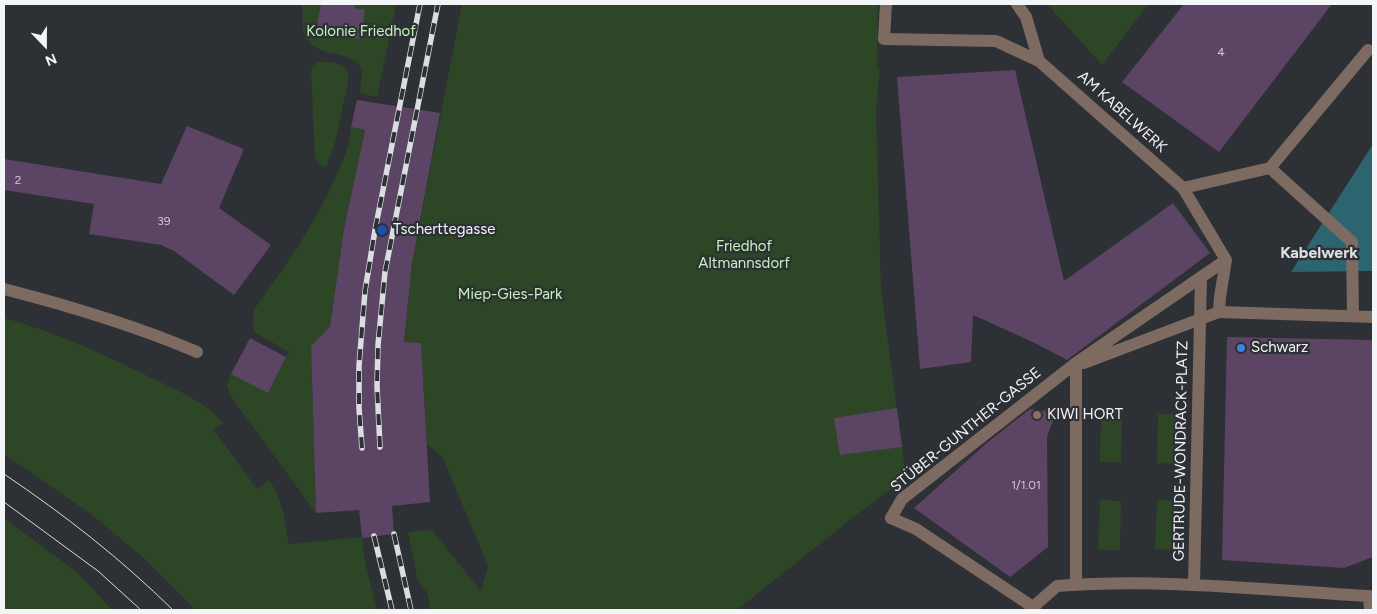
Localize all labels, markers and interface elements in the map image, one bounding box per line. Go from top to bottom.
north arrow [20,20,70,70]
park label: Kolonie Friedhof [306,23,416,41]
house number: 4 [1217,45,1225,59]
text: N [43,49,59,69]
street label: AM KABELWERK [1074,67,1170,157]
house number: 2 [15,173,21,187]
house number: 39 [157,214,171,228]
place label: Tscherttegasse [393,221,495,239]
marker: Tscherttegasse [375,223,389,237]
park label: Friedhof Altmannsdorf [698,238,790,273]
district label: Kabelwerk [1280,243,1358,263]
park label: Miep-Gies-Park [458,286,562,304]
place label: Schwarz [1251,339,1308,357]
street label: GERTRUDE-WONDRACK-PLATZ [1170,340,1192,562]
marker: Schwarz [1235,342,1247,354]
street label: STÜBER-GUNTHER-GASSE [887,364,1045,496]
place label: KIWI HORT [1047,406,1123,424]
marker: KIWI HORT [1031,409,1043,421]
house number: 1/1.01 [1011,478,1041,492]

